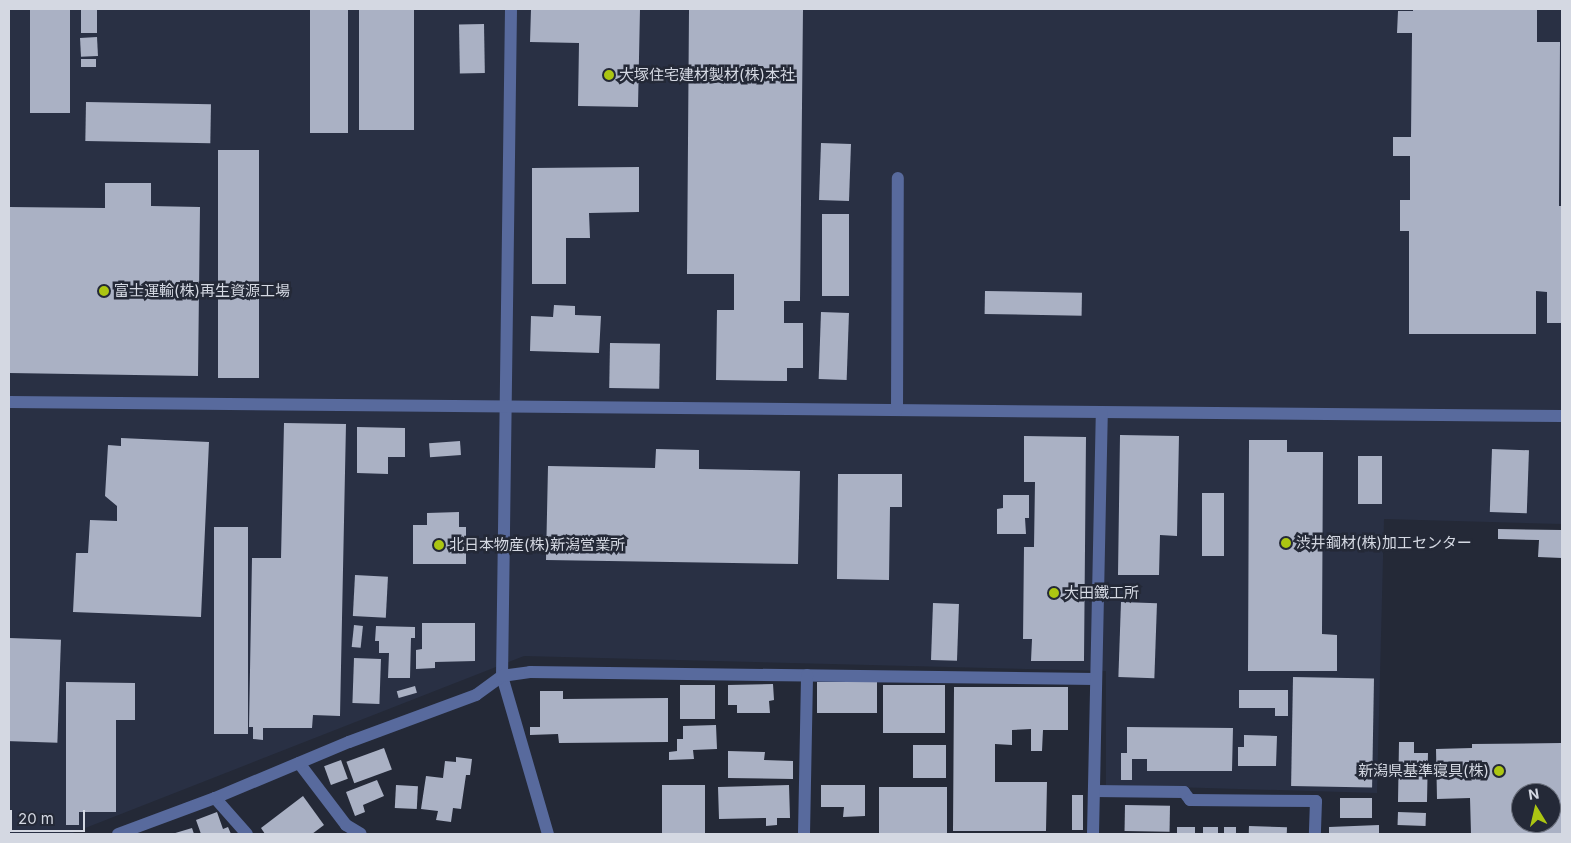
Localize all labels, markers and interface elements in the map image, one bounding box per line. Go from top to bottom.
place label: 大塚住宅建材製材(株)本社 [619,66,795,84]
marker: 大塚住宅建材製材(株)本社 [603,69,615,81]
place label: 富士運輸(株)再生資源工場 [114,282,290,300]
marker: 富士運輸(株)再生資源工場 [98,285,110,297]
place label: 渋井鋼材(株)加工センター [1296,534,1472,552]
place label: 北日本物産(株)新潟営業所 [449,536,625,554]
marker: 渋井鋼材(株)加工センター [1280,537,1292,549]
marker: 北日本物産(株)新潟営業所 [433,539,445,551]
place label: 大田鐵工所 [1064,584,1139,602]
marker: 大田鐵工所 [1048,587,1060,599]
place label: 新潟県基準寝具(株) [1358,762,1489,780]
marker: 新潟県基準寝具(株) [1493,765,1505,777]
north arrow [1511,783,1561,833]
text: N [1527,784,1540,803]
scale bar [12,800,88,832]
text: 20 m [18,809,54,828]

